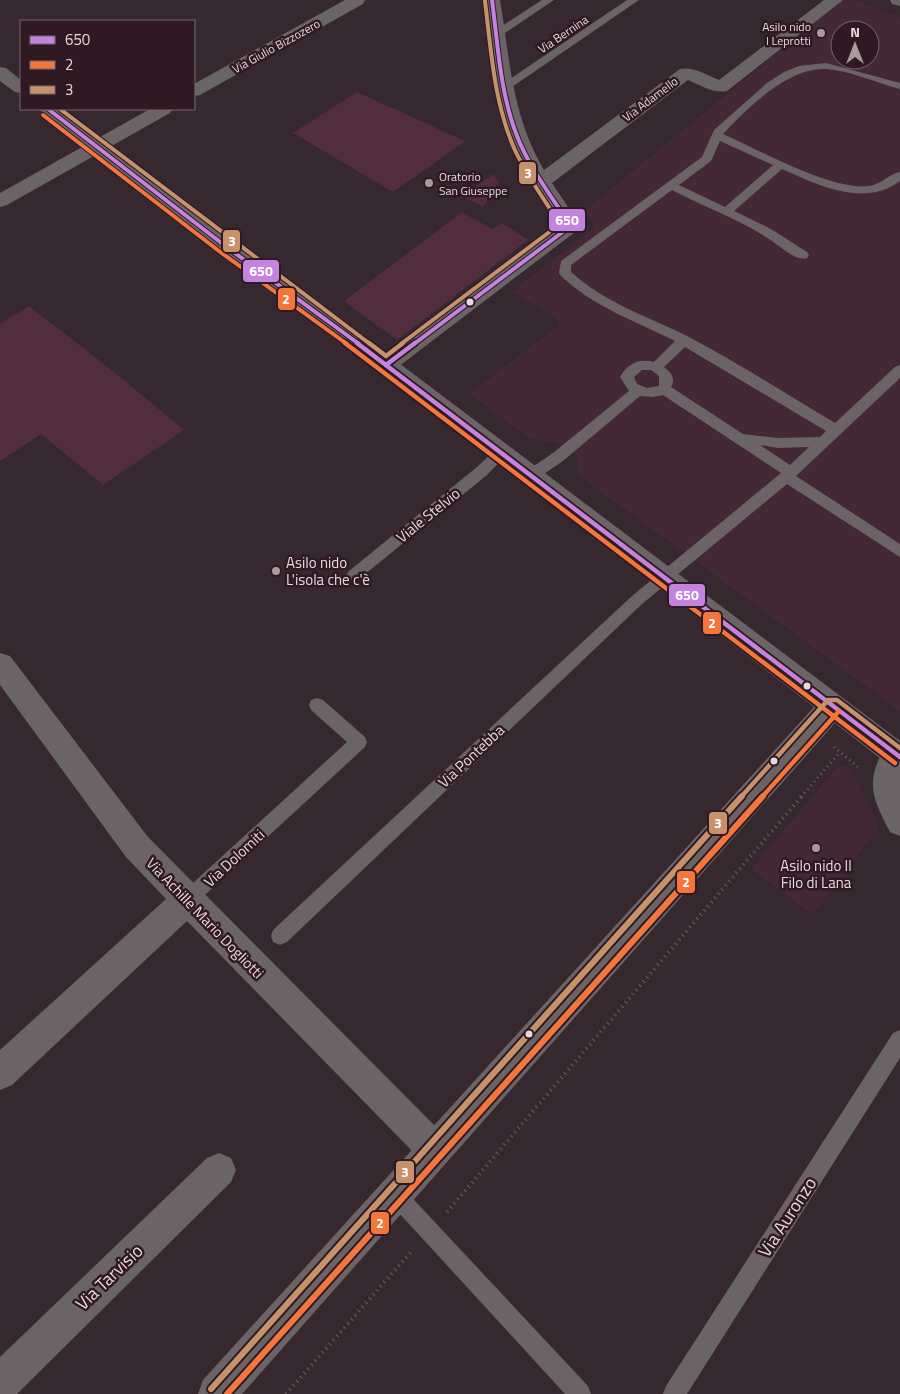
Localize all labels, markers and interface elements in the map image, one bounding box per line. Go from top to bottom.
street label: Via Bernina [534,10,592,58]
street label: Via Giulio Bizzozero [228,14,324,78]
place label: Asilo nido I Leprotti [762,17,811,50]
legend [20,20,195,110]
north arrow [830,20,880,70]
text: N [850,21,860,42]
marker: Asilo nido I Leprotti [815,27,827,39]
text: 650 [65,28,90,51]
text: 2 [65,53,73,76]
street label: Via Adamello [618,72,682,126]
text: 3 [65,78,73,101]
line badge: 3 [518,161,537,185]
text: 3 [524,162,532,183]
place label: Oratorio San Giuseppe [439,167,507,200]
marker: Oratorio San Giuseppe [423,177,435,189]
line badge: 650 [548,208,586,232]
text: 650 [555,209,579,230]
line badge: 3 [222,229,241,253]
text: 3 [228,230,236,251]
line badge: 650 [242,259,280,283]
text: 650 [249,260,273,281]
line badge: 2 [277,287,296,311]
text: 2 [282,288,290,309]
unlabelled marker [465,297,475,307]
street label: Viale Stelvio [391,482,465,548]
place label: Asilo nido L'isola che c'è [286,551,370,591]
marker: Asilo nido L'isola che c'è [270,565,282,577]
line badge: 650 [668,583,706,607]
text: 650 [675,584,699,605]
line badge: 2 [702,611,722,635]
text: 2 [708,612,716,633]
unlabelled marker [802,681,812,691]
street label: Via Pontebba [433,719,510,793]
unlabelled marker [769,756,779,766]
line badge: 3 [708,811,728,835]
text: 3 [714,812,722,833]
street label: Via Dolomiti [198,824,270,892]
marker: Asilo nido Il Filo di Lana [810,842,822,854]
street label: Via Achille Mario Dogliotti [141,852,269,984]
place label: Asilo nido Il Filo di Lana [780,854,852,894]
line badge: 2 [676,870,696,894]
text: 2 [682,871,690,892]
unlabelled marker [524,1029,534,1039]
line badge: 3 [395,1160,415,1184]
text: 3 [401,1161,409,1182]
street label: Via Auronzo [751,1172,823,1262]
line badge: 2 [370,1211,390,1235]
text: 2 [376,1212,384,1233]
street label: Via Tarvisio [69,1238,149,1316]

